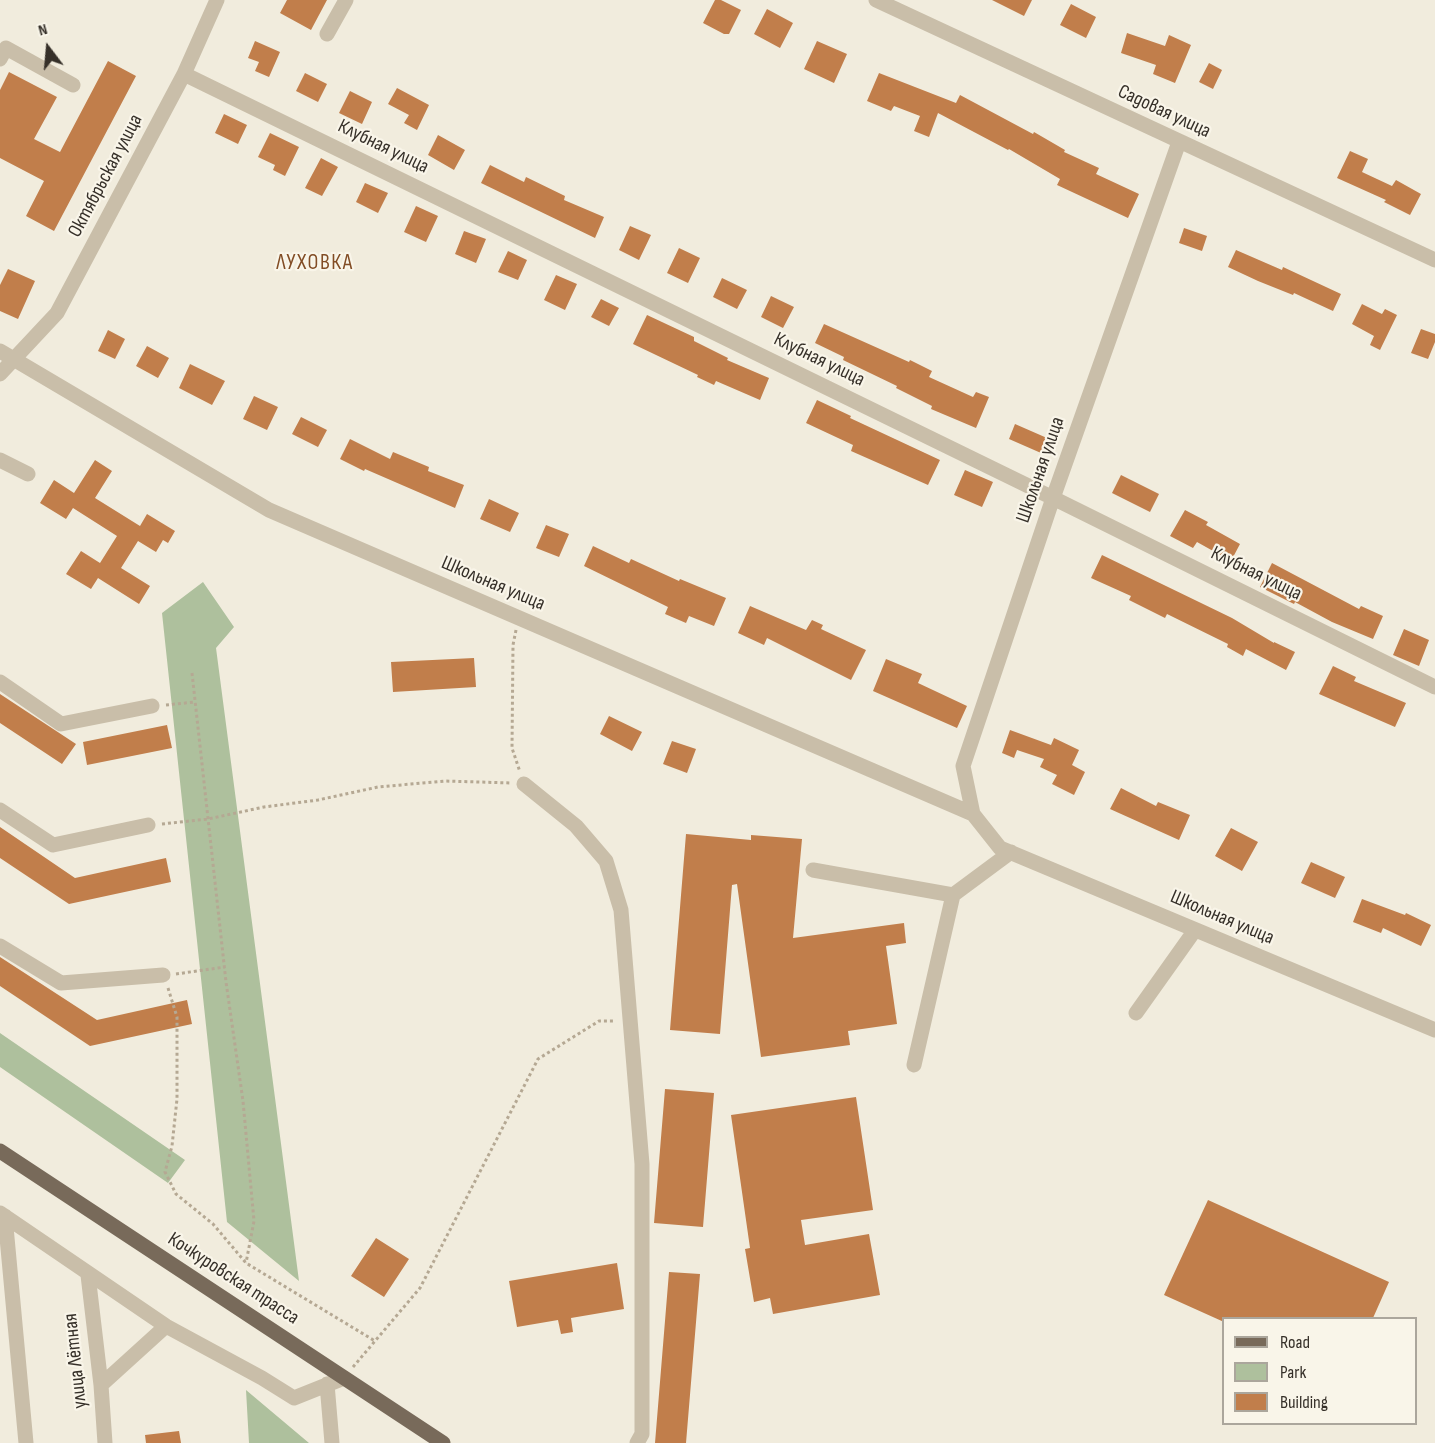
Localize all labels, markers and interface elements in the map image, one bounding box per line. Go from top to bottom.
north arrow [18,18,78,78]
text: N [36,20,50,41]
street label: Садовая улица [1114,80,1214,144]
street label: Октябрьская улица [64,111,148,241]
street label: Клубная улица [334,115,432,179]
district label: ЛУХОВКА [276,250,354,276]
street label: Клубная улица [770,328,868,392]
street label: Школьная улица [1012,414,1070,526]
street label: Клубная улица [1207,542,1305,606]
street label: Школьная улица [438,551,548,617]
street label: Школьная улица [1167,885,1277,951]
street label: Кочкуровская трасса [163,1228,303,1330]
street label: улица Лётная [59,1312,93,1410]
legend [1222,1317,1417,1425]
text: Road [1280,1332,1310,1353]
text: Park [1280,1362,1306,1383]
text: Building [1280,1392,1328,1413]

